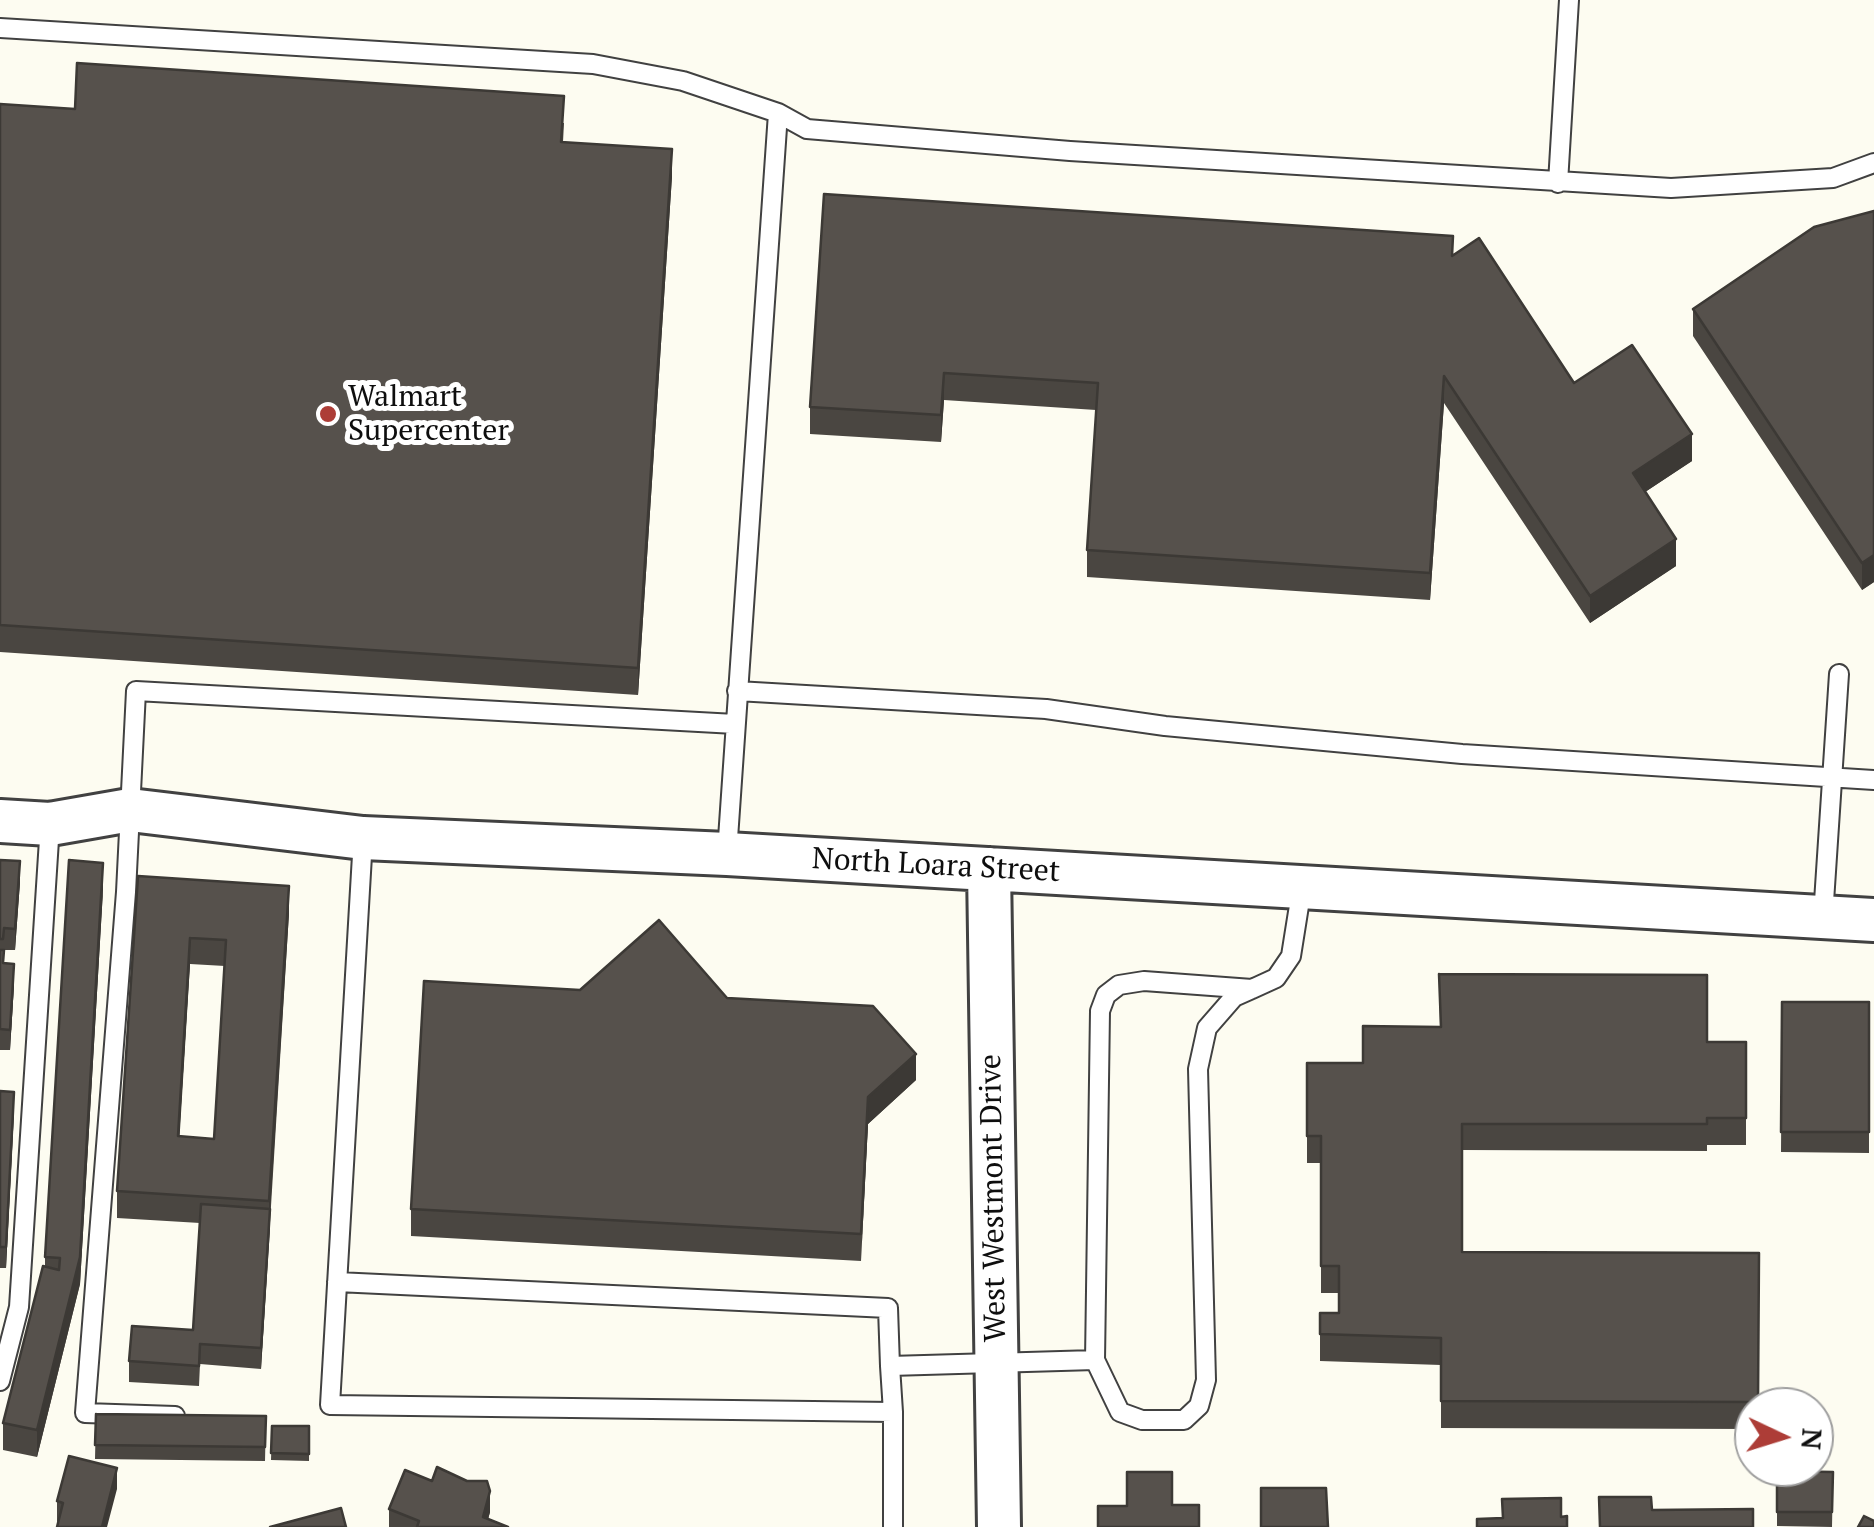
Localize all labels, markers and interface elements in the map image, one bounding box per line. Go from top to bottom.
place label: Walmart Supercenter [348,379,509,450]
marker: Walmart Supercenter [317,403,339,425]
street label: North Loara Street [811,842,1061,890]
street label: West Westmont Drive [973,1054,1015,1342]
north arrow [1734,1387,1834,1487]
text: N [1793,1427,1832,1451]

